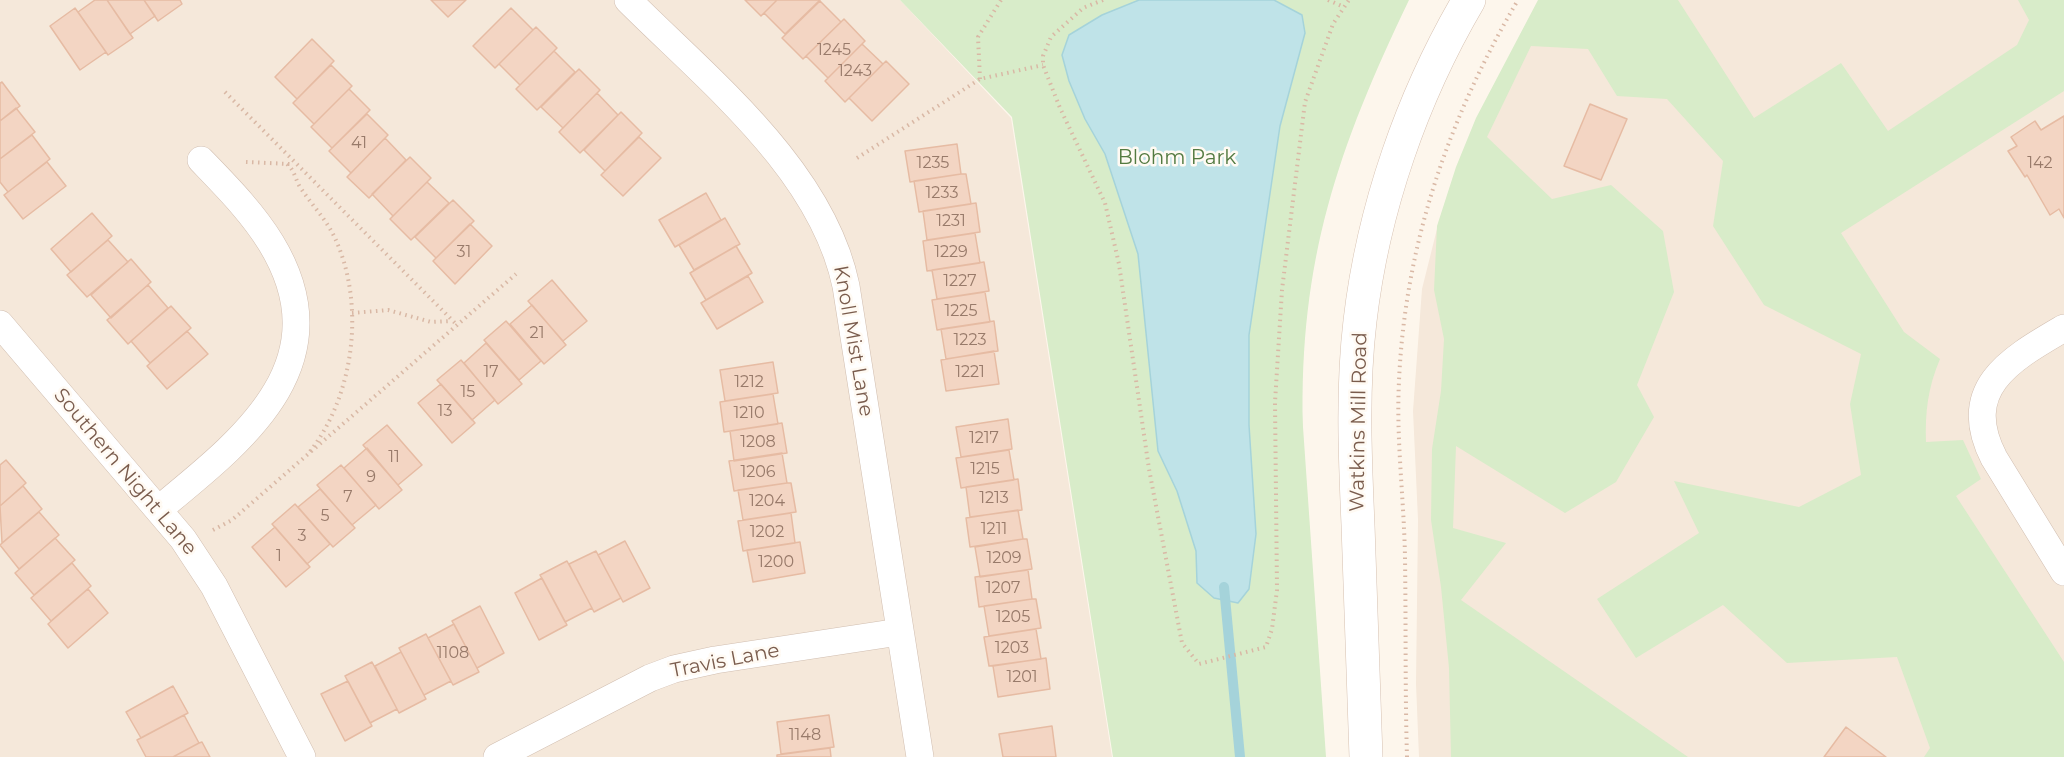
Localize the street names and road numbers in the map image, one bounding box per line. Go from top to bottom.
street label: Knoll Mist Lane [828,264,878,418]
street label: Watkins Mill Road [1345,332,1373,512]
street label: Southern Night Lane [48,384,202,560]
street label: Travis Lane [669,639,781,683]

